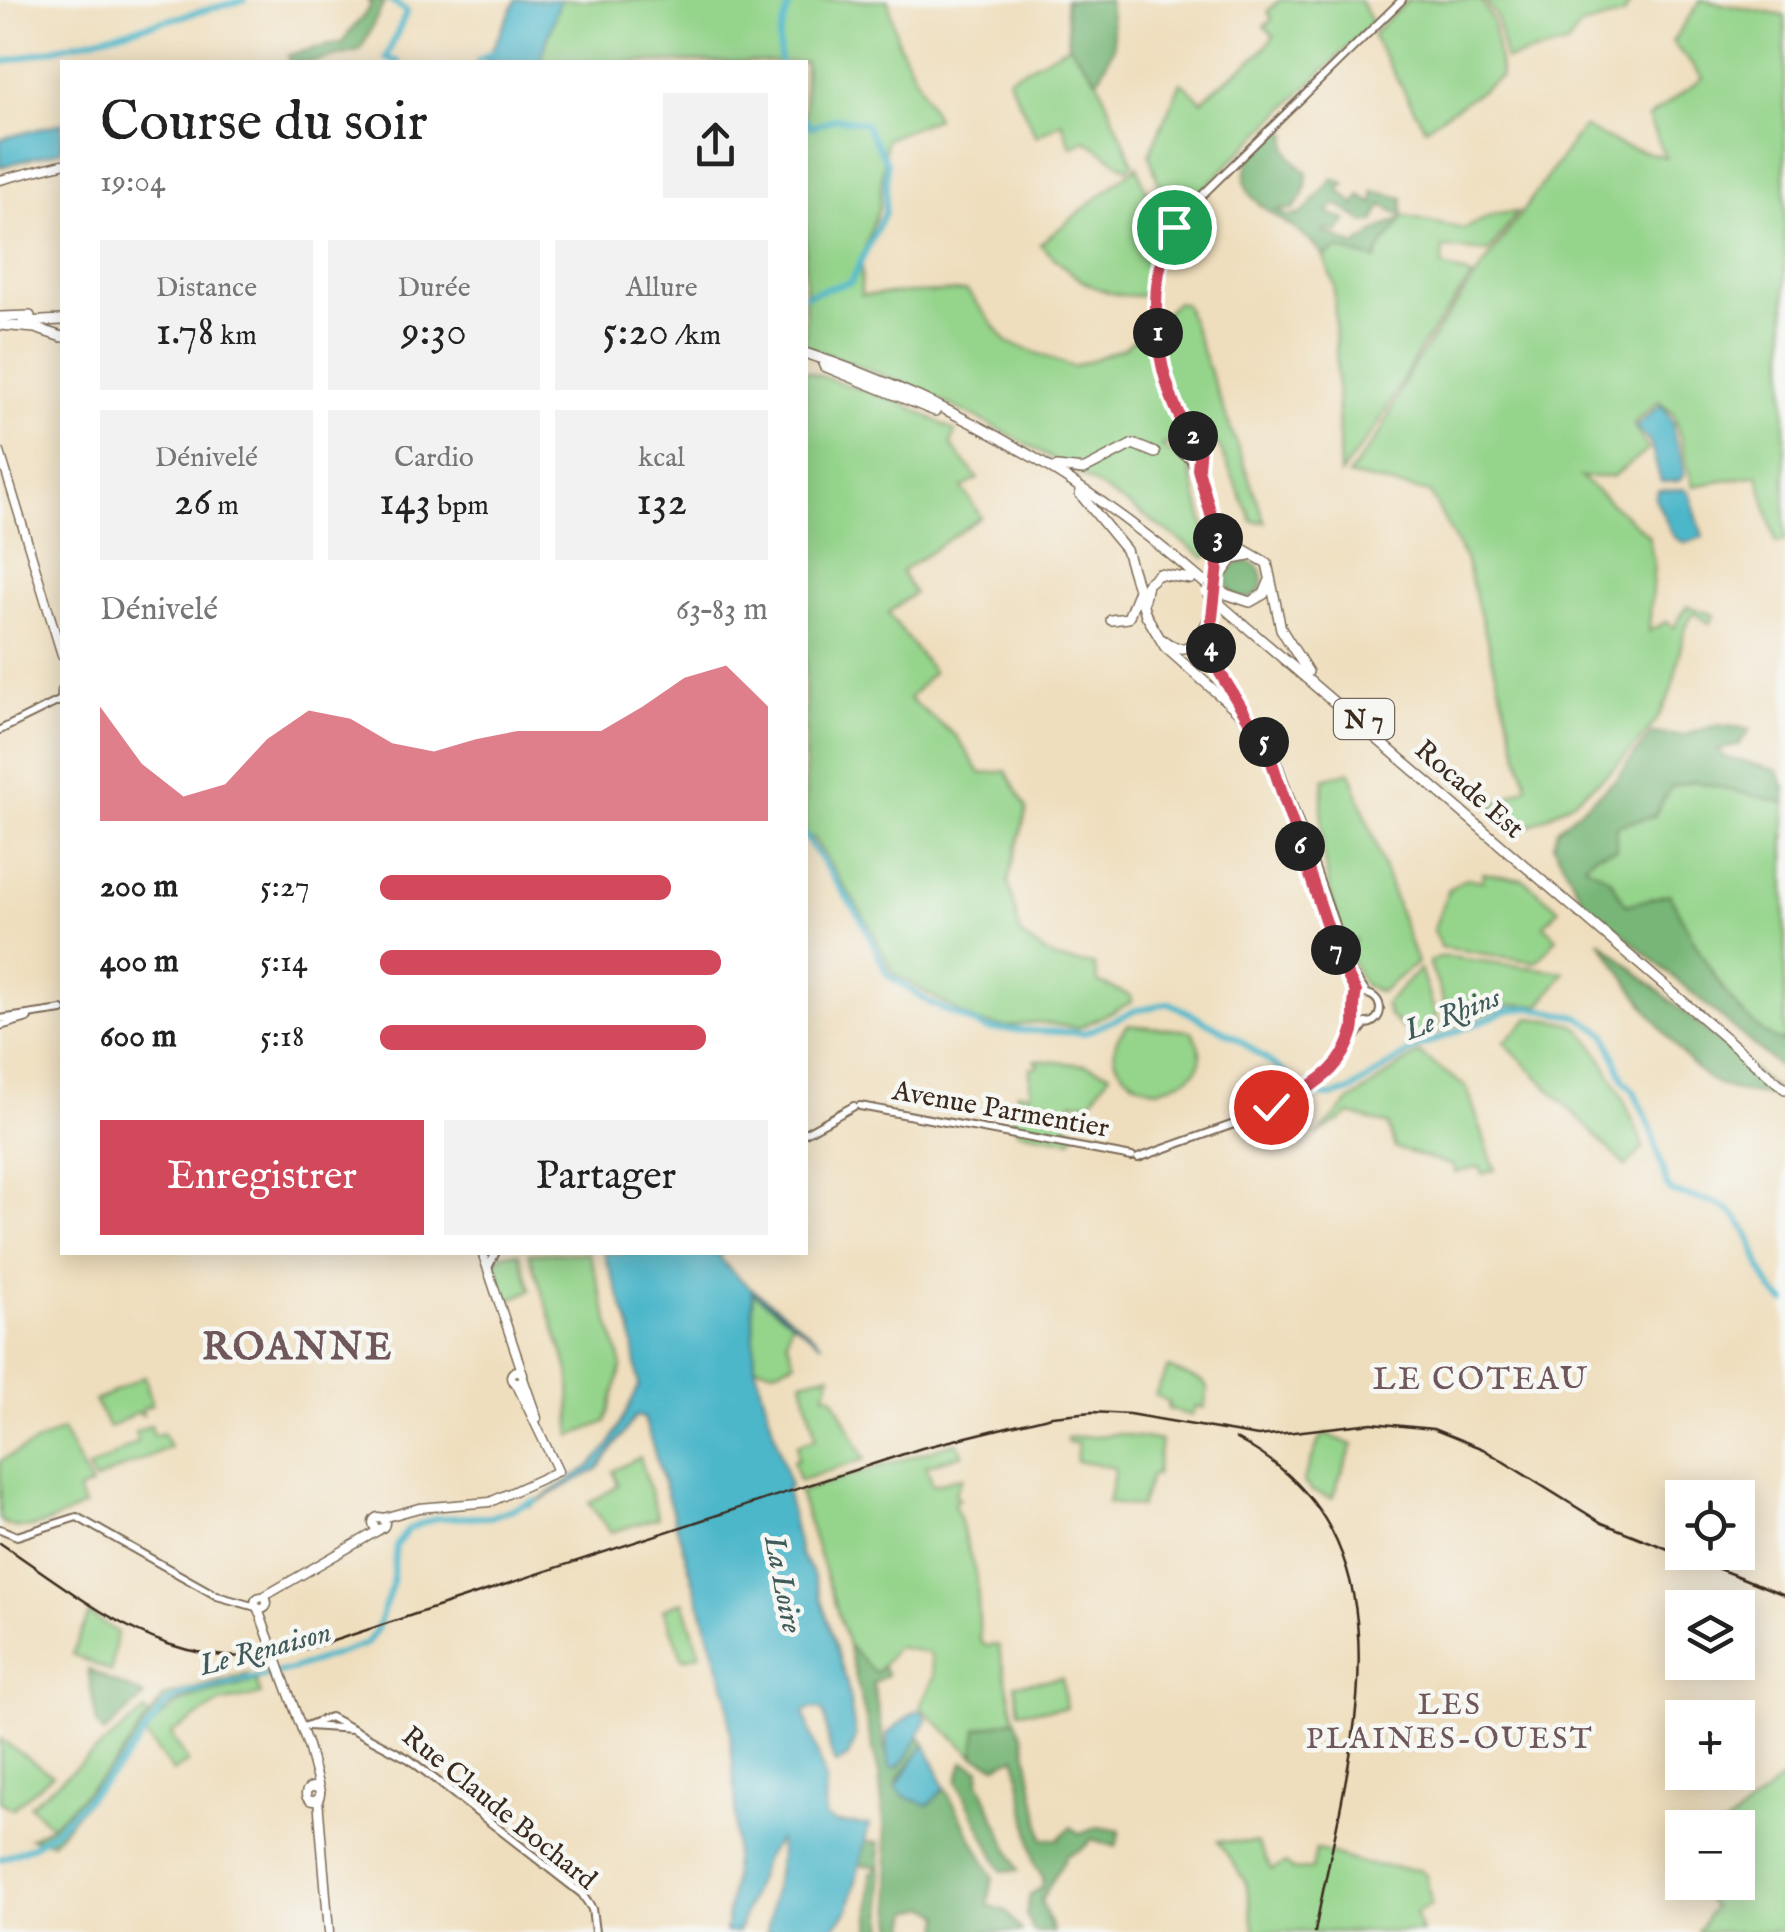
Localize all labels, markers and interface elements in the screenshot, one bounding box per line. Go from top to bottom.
text: Course du soir [100,89,428,159]
button: share [663,93,768,198]
text: 19:04 [100,162,166,203]
pin [1132,185,1217,270]
icon: arrive [1147,200,1202,255]
text: Distance [156,271,257,306]
text: Durée [398,271,470,306]
text: Allure [626,271,698,306]
text: 1.78 [156,306,214,359]
text: 9:30 [401,306,467,359]
text: 5:20 [602,306,669,359]
pin: 1 [1133,308,1183,358]
text: 1 [1153,315,1163,350]
text: km [214,319,257,354]
text: /km [669,319,721,354]
pin: 2 [1168,411,1218,461]
text: 2 [1186,418,1200,453]
text: Dénivelé [155,441,258,476]
text: Cardio [394,441,474,476]
text: kcal [638,441,685,476]
text: 26 [174,476,211,529]
text: 143 [379,476,431,529]
text: 132 [636,476,687,529]
text: m [211,489,239,524]
text: bpm [431,489,489,524]
pin: 3 [1193,513,1243,563]
text: 3 [1213,520,1223,555]
text: Dénivelé [100,590,218,631]
text: 63–83 m [676,590,768,631]
pin: 4 [1186,623,1236,673]
text: 4 [1204,630,1218,665]
road number: N 7 [1334,699,1394,739]
pin: 5 [1239,717,1289,767]
text: 5 [1259,724,1269,759]
street label: Rocade Est [1407,733,1530,847]
pin: 6 [1275,821,1325,871]
text: 6 [1294,828,1306,863]
text: 200 m [100,867,178,908]
text: 5:27 [260,867,310,908]
pin: 7 [1311,925,1361,975]
text: 7 [1329,932,1343,967]
text: 400 m [100,942,179,983]
text: 5:14 [260,942,308,983]
water label: Le Rhins [1398,979,1506,1051]
text: 600 m [100,1017,177,1058]
text: 5:18 [260,1017,305,1058]
pin [1229,1065,1314,1150]
street label: Avenue Parmentier [889,1074,1112,1147]
icon: check [1244,1080,1299,1135]
button: Enregistrer [100,1120,424,1235]
button: Partager [444,1120,768,1235]
district label: ROANNE [202,1325,394,1373]
district label: LE COTEAU [1373,1360,1589,1401]
map controls [1665,1480,1755,1900]
button: locate [1665,1480,1755,1570]
water label: La Loire [754,1531,810,1636]
button: layers [1665,1590,1755,1680]
water label: Le Renaison [194,1614,336,1686]
district label: LES PLAINES-OUEST [1306,1687,1594,1759]
button: + [1665,1700,1755,1790]
street label: Rue Claude Bochard [394,1720,603,1898]
button: − [1665,1810,1755,1900]

